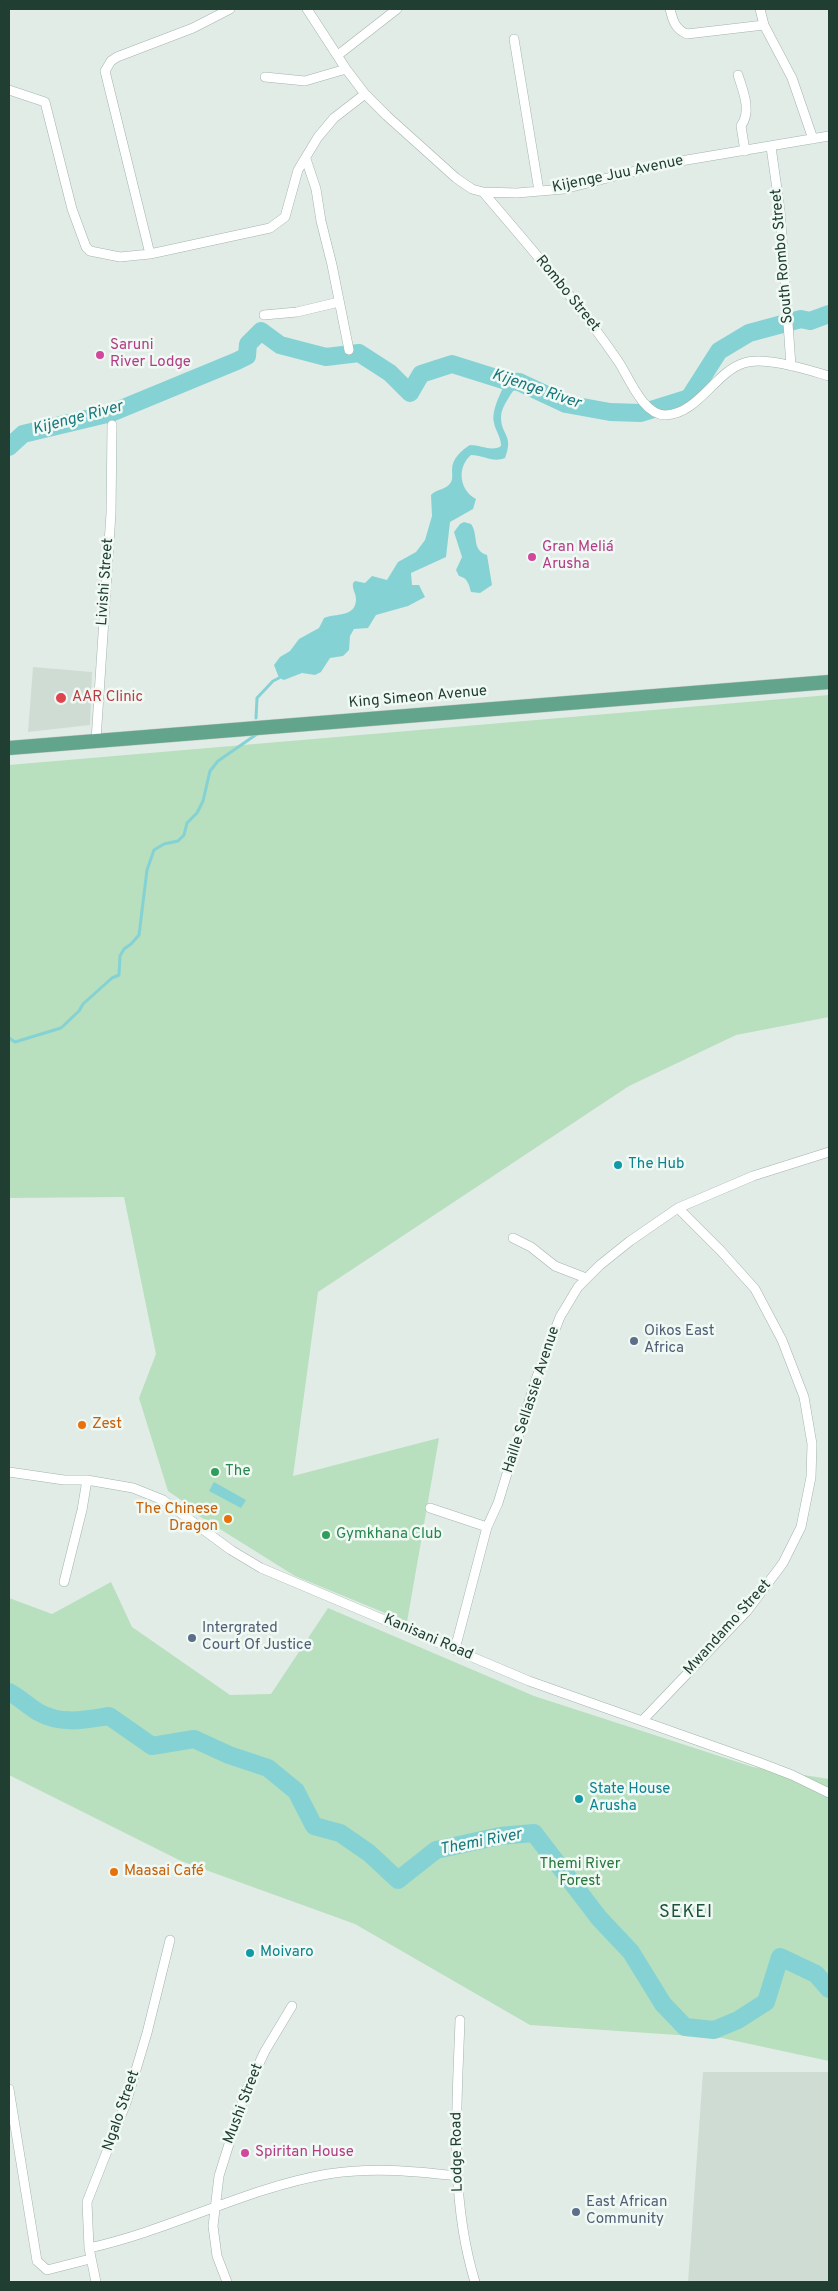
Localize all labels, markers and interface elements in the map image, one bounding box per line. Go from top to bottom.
street label: Kijenge Juu Avenue [551,152,685,198]
street label: South Rombo Street [768,188,798,324]
street label: Rombo Street [531,252,603,336]
place label: Saruni River Lodge [110,337,191,372]
marker: Saruni River Lodge [94,349,106,361]
water label: Kijenge River [489,366,583,414]
water label: Kijenge River [31,398,125,440]
street label: Livishi Street [94,538,118,626]
place label: Gran Meliá Arusha [542,539,614,574]
marker: Gran Meliá Arusha [526,551,538,563]
street label: King Simeon Avenue [348,683,488,713]
place label: AAR Clinic [72,689,143,707]
marker: AAR Clinic [54,691,68,705]
place label: The Hub [628,1156,684,1174]
marker: The Hub [612,1159,624,1171]
place label: Oikos East Africa [644,1323,714,1358]
street label: Haille Sellassie Avenue [500,1324,564,1476]
marker: Oikos East Africa [628,1335,640,1347]
place label: Zest [92,1416,122,1434]
marker: Zest [76,1419,88,1431]
place label: The [225,1463,250,1481]
marker: The [209,1466,221,1478]
place label: The Chinese Dragon [135,1501,218,1536]
marker: The Chinese Dragon [222,1513,234,1525]
place label: Gymkhana Club [336,1526,442,1544]
marker: Gymkhana Club [320,1529,332,1541]
street label: Mwandamo Street [680,1577,776,1679]
street label: Kanisani Road [381,1611,475,1665]
place label: Intergrated Court Of Justice [202,1620,312,1655]
marker: Intergrated Court Of Justice [186,1632,198,1644]
place label: State House Arusha [589,1781,670,1816]
marker: State House Arusha [573,1793,585,1805]
water label: Themi River [438,1826,524,1860]
park label: Themi River Forest [539,1856,621,1891]
place label: Maasai Café [124,1863,204,1881]
marker: Maasai Café [108,1866,120,1878]
district label: SEKEI [658,1902,714,1924]
place label: Moivaro [260,1944,314,1962]
marker: Moivaro [244,1947,256,1959]
street label: Mushi Street [220,2061,268,2147]
street label: Ngalo Street [100,2068,144,2154]
street label: Lodge Road [448,2112,468,2192]
place label: Spiritan House [255,2144,354,2162]
marker: Spiritan House [239,2147,251,2159]
place label: East African Community [586,2194,667,2229]
marker: East African Community [570,2206,582,2218]

